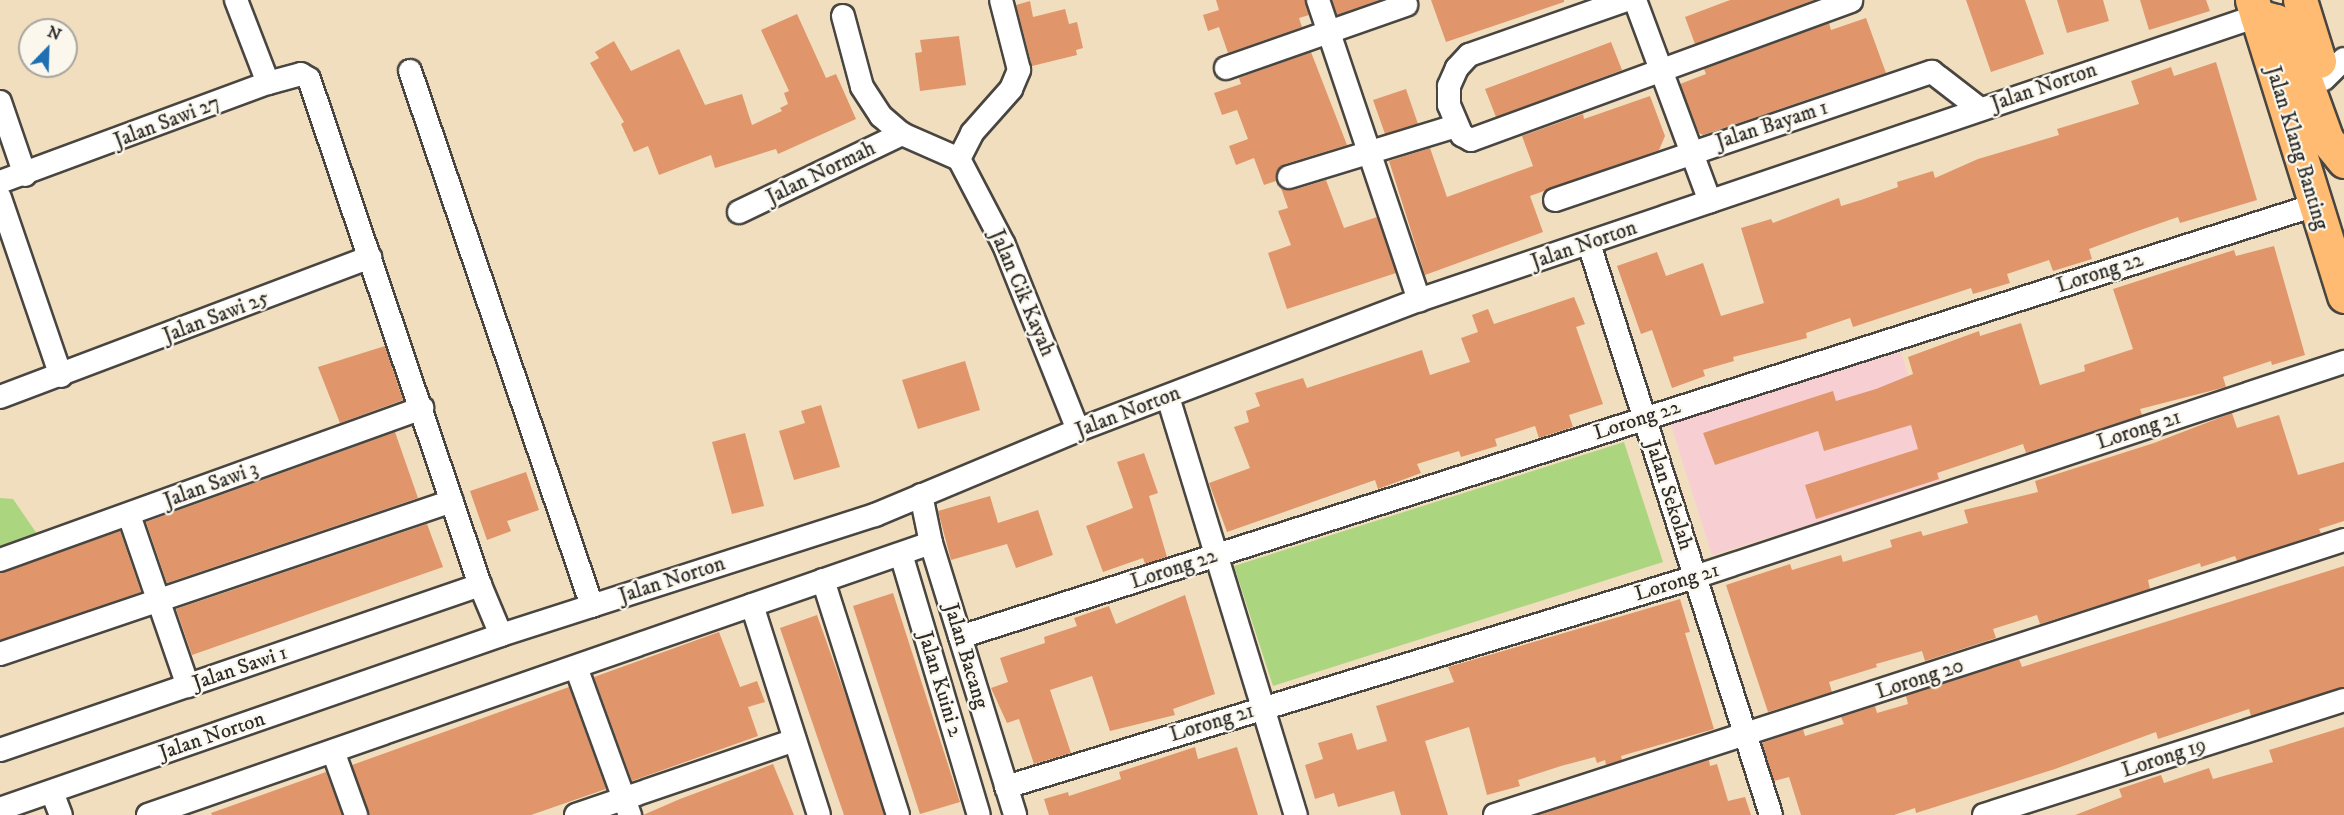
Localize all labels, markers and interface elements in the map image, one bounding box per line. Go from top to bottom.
north arrow [18,18,78,78]
text: N [44,21,64,45]
street label: Jalan Norton [1988,57,2100,117]
street label: Jalan Klang Banting [2260,63,2334,233]
street label: Jalan Sawi 27 [110,90,224,154]
street label: Jalan Bayam 1 [1713,95,1831,155]
street label: Jalan Normah [762,136,880,210]
street label: Jalan Norton [1528,215,1640,275]
street label: Jalan Cik Kayah [984,226,1060,360]
street label: Lorong 22 [2053,247,2147,299]
street label: Jalan Sawi 25 [159,285,273,349]
street label: Jalan Norton [1072,380,1184,444]
street label: Lorong 22 [1590,394,1684,446]
street label: Lorong 21 [2094,405,2184,455]
street label: Jalan Sekolah [1639,437,1699,553]
street label: Jalan Sawi 3 [160,456,262,514]
street label: Lorong 22 [1127,543,1221,595]
street label: Jalan Norton [616,551,728,609]
street label: Lorong 21 [1632,557,1722,607]
street label: Jalan Bacang [938,600,994,712]
street label: Jalan Kuini 2 [912,628,968,740]
street label: Jalan Sawi 1 [189,640,291,696]
street label: Lorong 20 [1873,653,1967,705]
street label: Lorong 21 [1167,698,1257,748]
street label: Jalan Norton [156,706,268,766]
street label: Lorong 19 [2119,733,2209,783]

